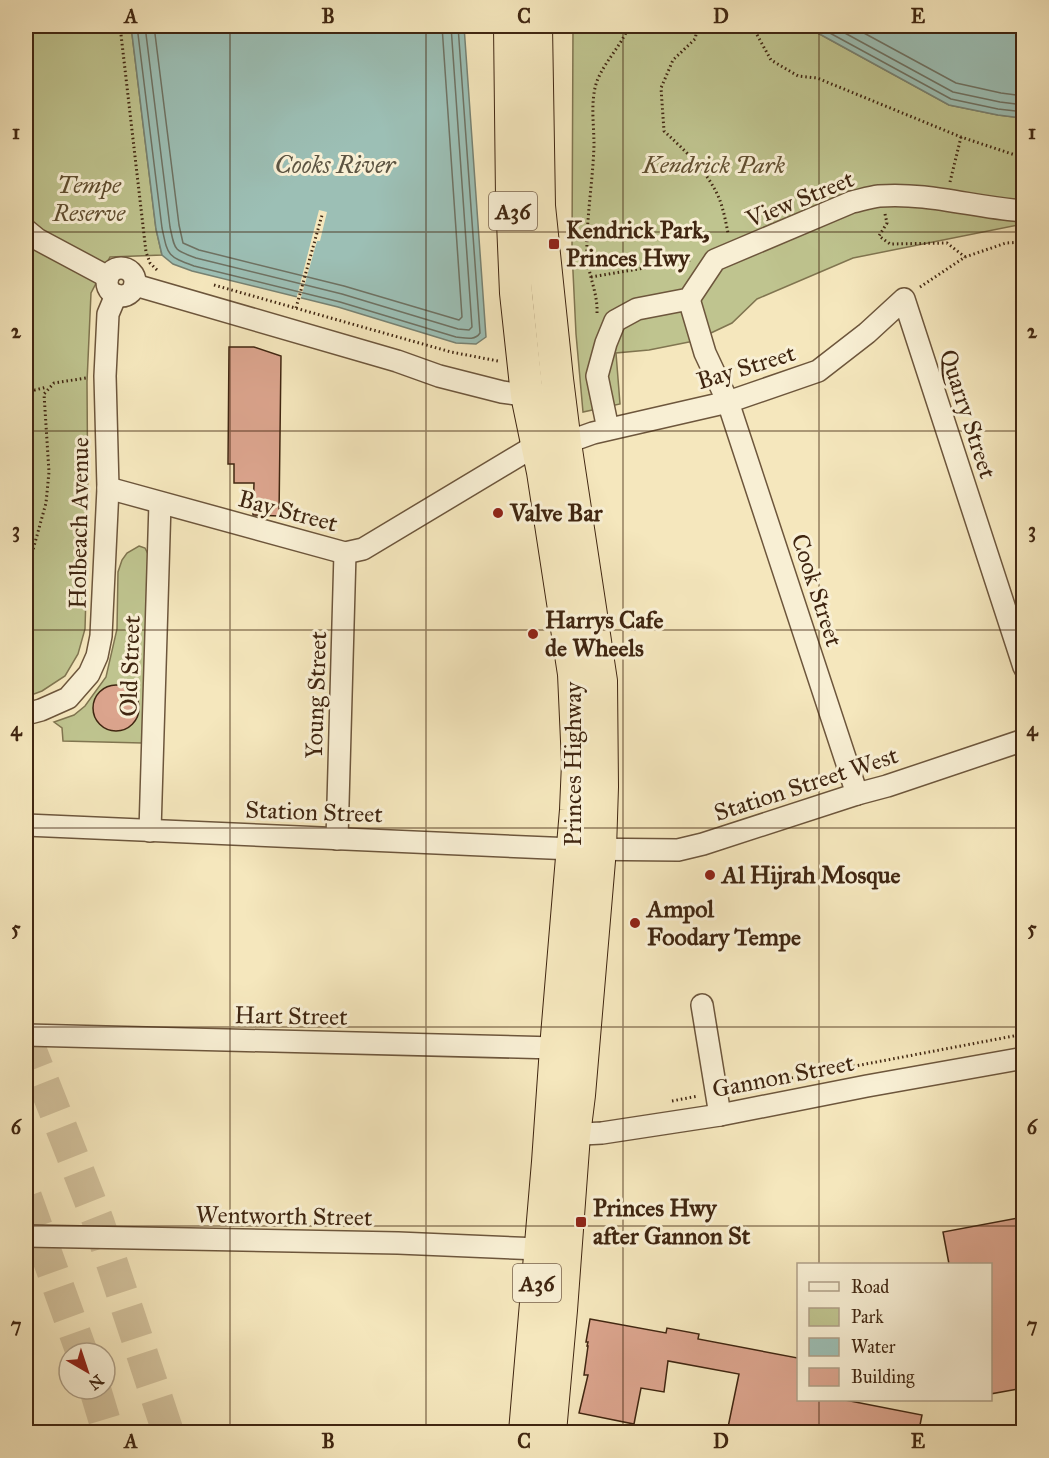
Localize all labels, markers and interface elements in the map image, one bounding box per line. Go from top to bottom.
text: A [122,4,138,28]
text: B [321,4,335,28]
text: C [517,4,531,28]
text: D [713,4,729,28]
text: E [911,4,926,28]
text: 1 [12,120,20,144]
text: 1 [1028,120,1036,144]
water label: Cooks River [275,148,397,180]
park label: Kendrick Park [642,150,786,180]
street label: View Street [741,164,859,235]
park label: Tempe Reserve [52,170,126,228]
road number: A36 [489,192,537,230]
place label: Kendrick Park, Princes Hwy [566,215,709,273]
marker: Kendrick Park, Princes Hwy [547,237,561,251]
text: 2 [11,319,22,343]
text: 2 [1027,319,1038,343]
street label: Bay Street [693,338,800,396]
street label: Quarry Street [933,346,1003,483]
street label: Holbeach Avenue [63,437,95,609]
street label: Bay Street [235,483,342,539]
place label: Valve Bar [509,498,604,528]
marker: Valve Bar [491,506,505,520]
text: 3 [12,518,20,543]
text: 3 [1028,518,1036,543]
street label: Cook Street [785,530,849,651]
place label: Harrys Cafe de Wheels [545,605,663,663]
street label: Old Street [113,614,147,717]
marker: Harrys Cafe de Wheels [526,627,540,641]
street label: Young Street [299,630,333,759]
street label: Princes Highway [558,681,588,846]
text: 4 [10,717,22,742]
text: 4 [1026,717,1038,742]
street label: Station Street West [710,740,902,828]
street label: Station Street [245,795,384,829]
place label: Al Hijrah Mosque [720,860,900,890]
marker: Al Hijrah Mosque [703,868,717,882]
place label: Ampol Foodary Tempe [645,894,801,952]
text: 5 [11,916,21,940]
marker: Ampol Foodary Tempe [628,916,642,930]
text: 5 [1027,916,1037,940]
street label: Hart Street [234,1000,348,1032]
street label: Gannon Street [710,1047,857,1104]
text: 6 [11,1115,23,1139]
text: 6 [1027,1115,1039,1139]
place label: Princes Hwy after Gannon St [593,1193,751,1251]
street label: Wentworth Street [195,1199,373,1233]
marker: Princes Hwy after Gannon St [574,1215,588,1229]
legend [797,1263,992,1401]
road number: A36 [513,1264,561,1302]
text: Road [851,1276,889,1298]
text: Park [851,1306,884,1328]
text: 7 [11,1313,22,1337]
text: 7 [1027,1313,1038,1337]
text: Water [851,1336,896,1358]
north arrow [57,1341,117,1401]
text: Building [851,1366,915,1389]
text: N [85,1371,107,1394]
text: A [122,1429,138,1453]
text: B [321,1429,335,1453]
text: C [517,1429,531,1453]
text: D [713,1429,729,1453]
text: E [911,1429,926,1453]

